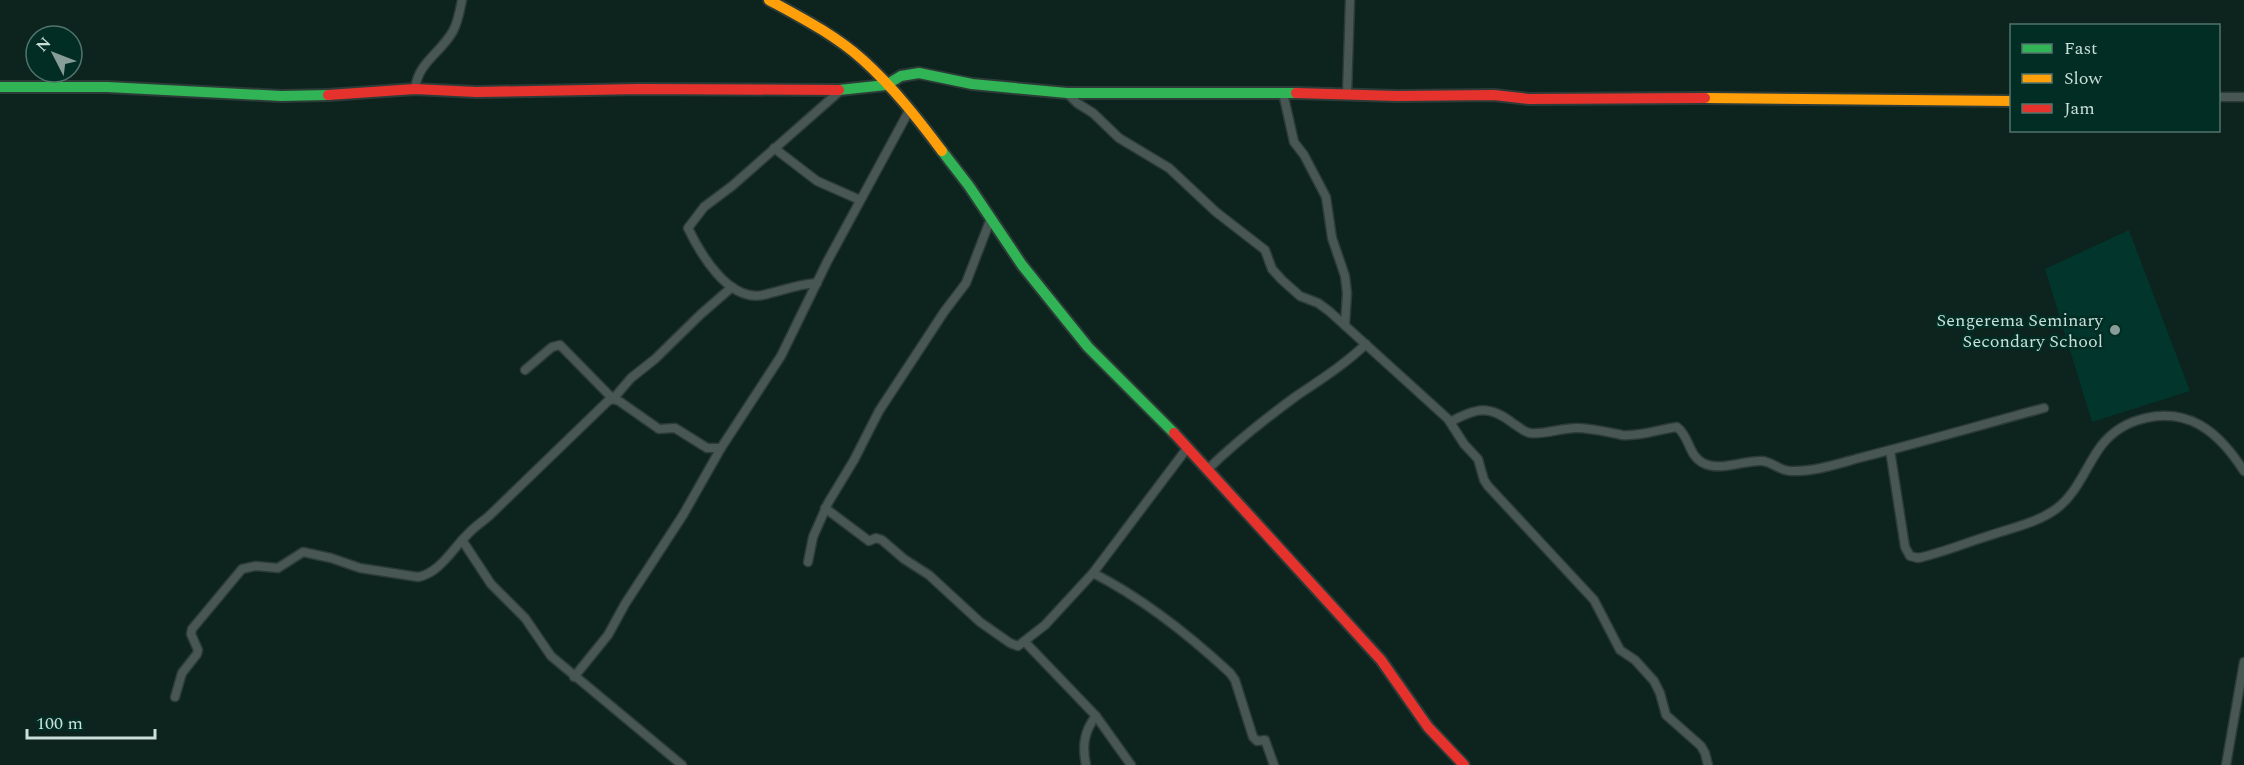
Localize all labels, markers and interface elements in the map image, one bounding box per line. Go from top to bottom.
north arrow [24,24,84,84]
legend [2010,24,2220,132]
text: N [30,32,57,58]
text: Fast [2064,35,2097,62]
text: Slow [2064,65,2103,92]
text: Jam [2064,95,2095,122]
place label: Sengerema Seminary Secondary School [1936,307,2104,355]
marker: Sengerema Seminary Secondary School [2108,323,2122,337]
scale bar [27,702,154,740]
text: 100 m [36,710,83,737]

